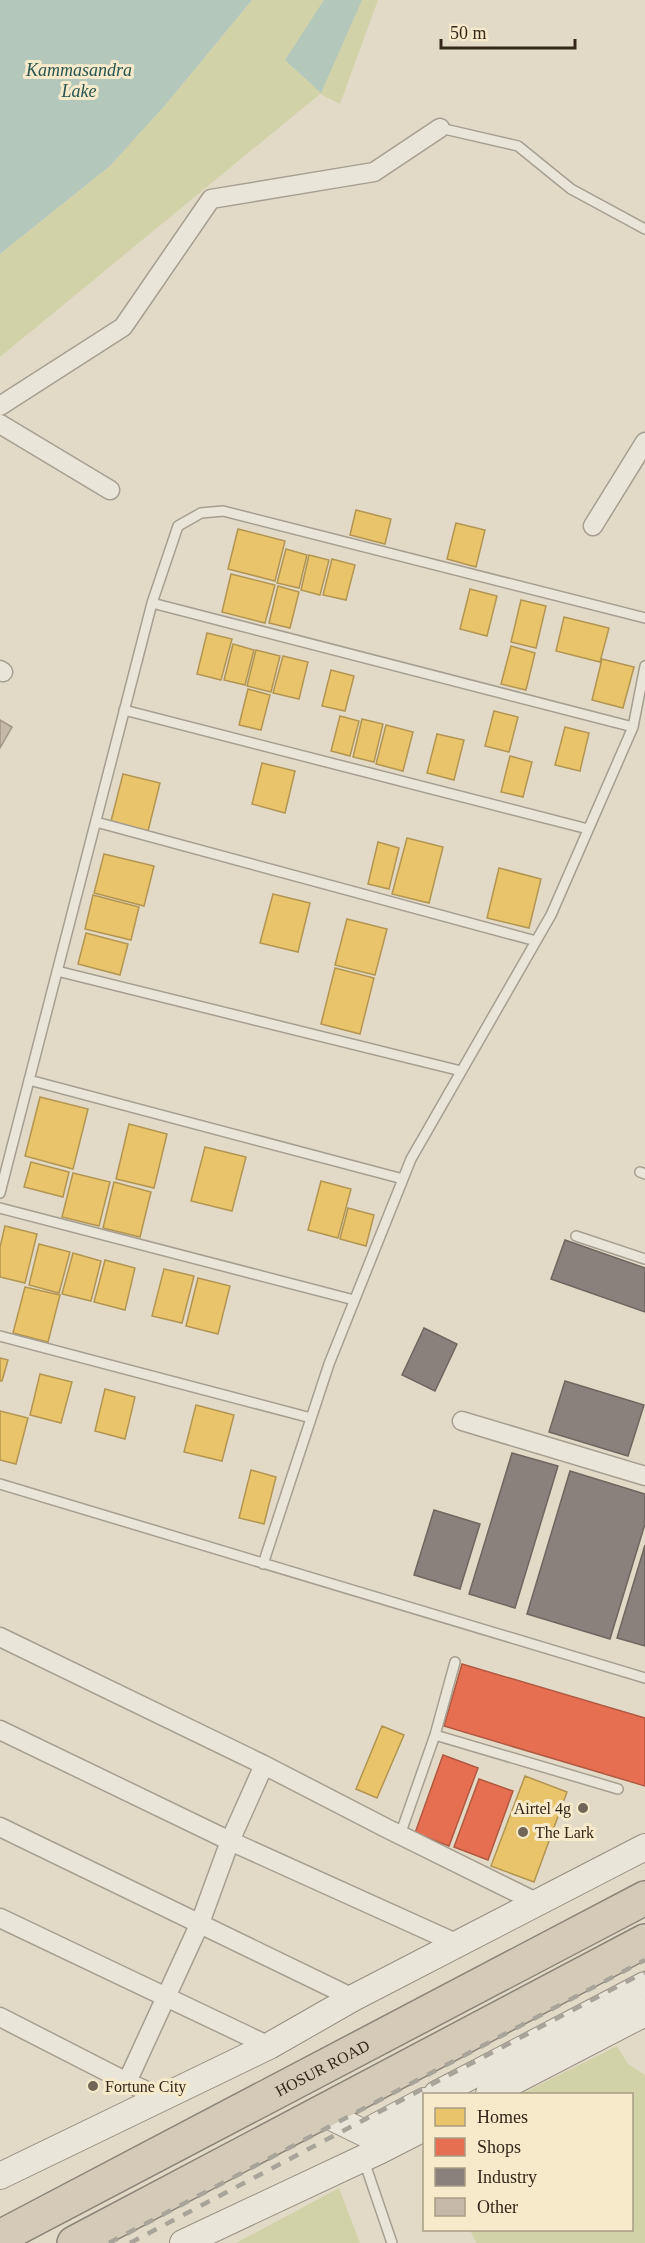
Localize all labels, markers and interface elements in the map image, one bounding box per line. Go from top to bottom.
scale bar [441,12,574,50]
text: 50 m [450,23,487,43]
water label: Kammasandra Lake [25,60,132,101]
place label: Airtel 4g [514,1800,571,1818]
marker: Airtel 4g [576,1801,590,1815]
place label: The Lark [535,1824,594,1841]
marker: The Lark [516,1825,530,1839]
street label: HOSUR ROAD [272,2036,372,2099]
place label: Fortune City [105,2078,186,2096]
marker: Fortune City [86,2079,100,2093]
legend [423,2093,633,2231]
text: Homes [477,2107,528,2127]
text: Shops [477,2137,521,2157]
text: Industry [477,2167,537,2187]
text: Other [477,2197,518,2217]

